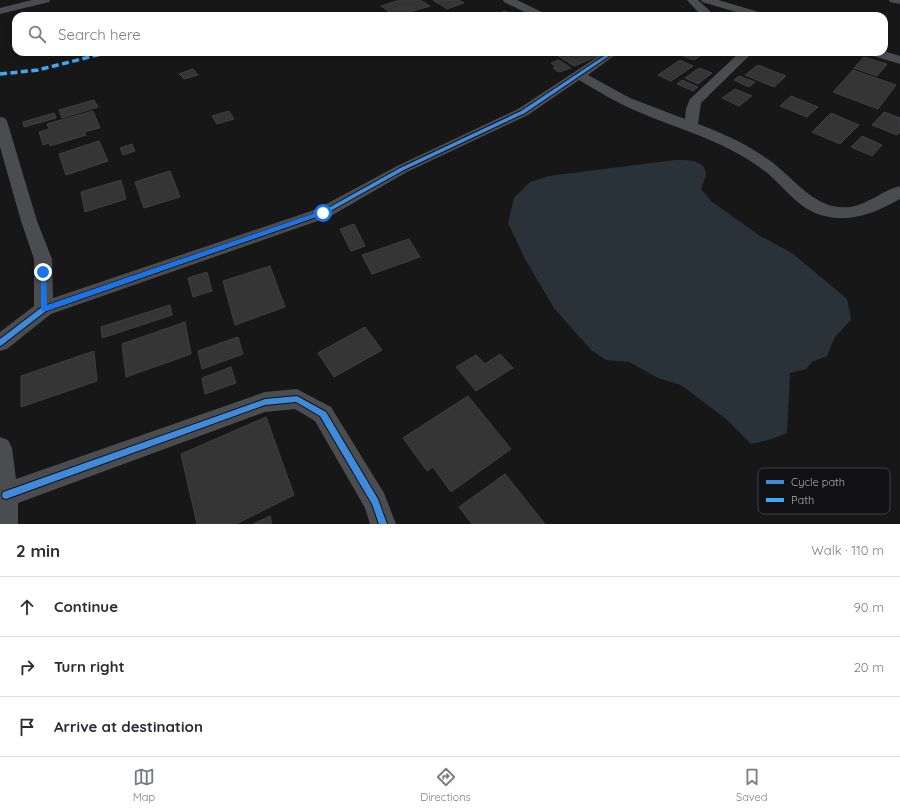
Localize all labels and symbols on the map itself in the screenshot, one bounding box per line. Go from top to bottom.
route start [314,204,332,222]
route end [34,263,52,281]
legend [758,468,890,514]
text: Cycle path [791,475,845,489]
text: Path [791,493,814,507]

